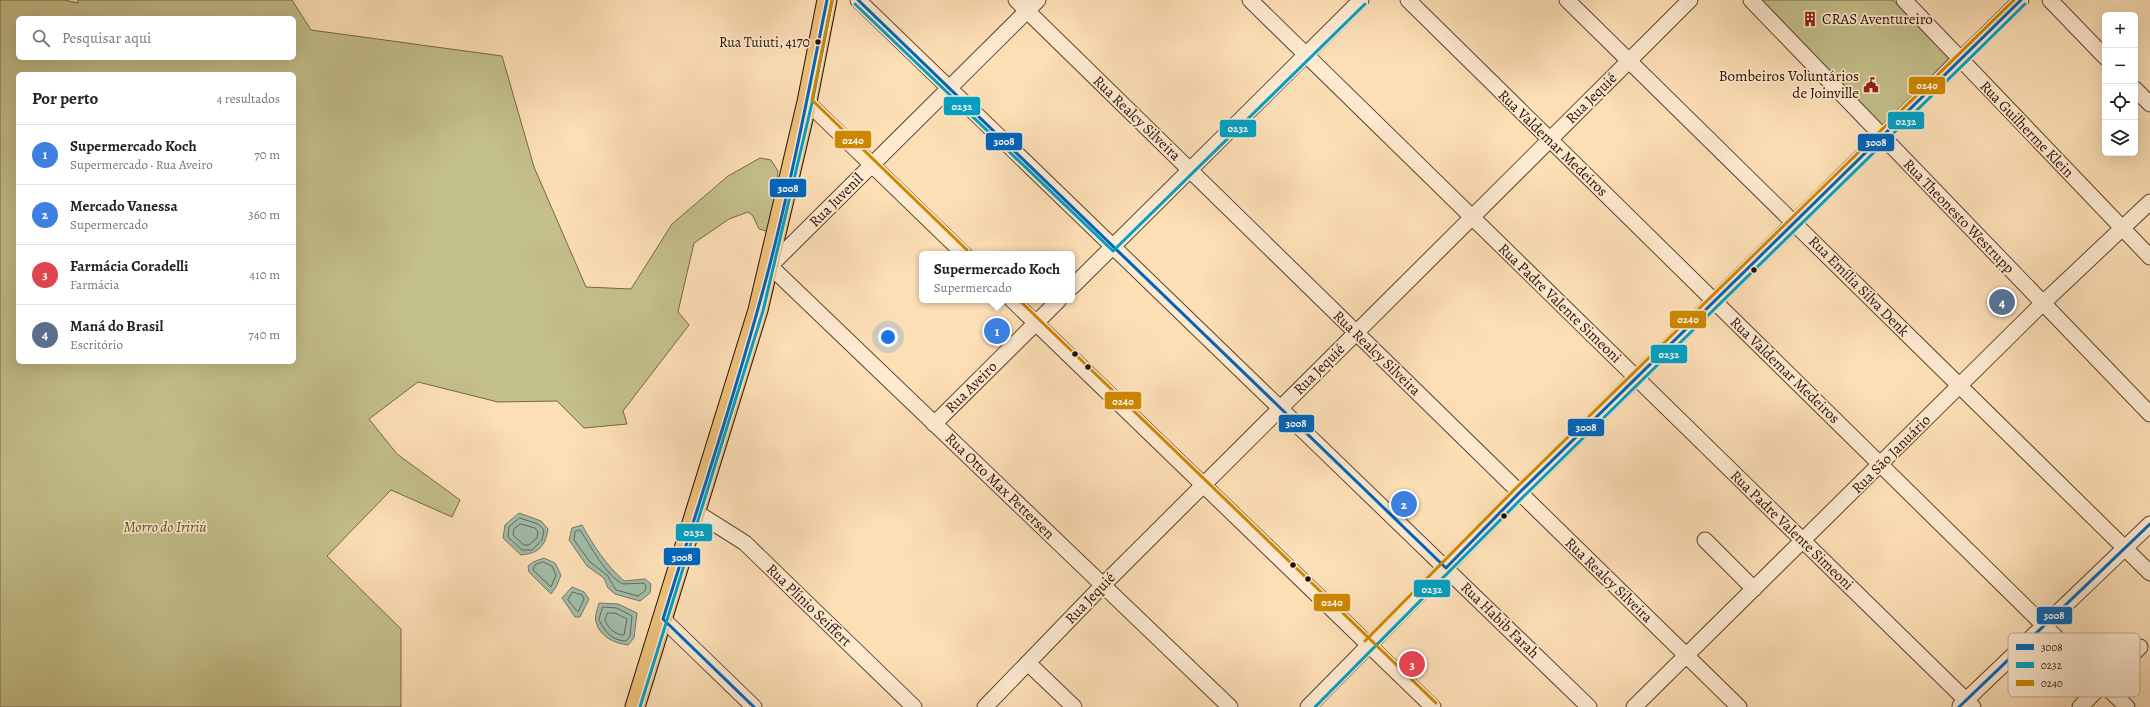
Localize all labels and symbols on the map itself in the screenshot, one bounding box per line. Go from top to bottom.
place label: CRAS Aventureiro [1822,9,1933,29]
building icon: CRAS Aventureiro [1801,10,1819,28]
place label: Rua Tuiuti, 4170 [719,33,810,52]
marker: Rua Tuiuti, 4170 [813,37,823,47]
place label: Bombeiros Voluntários de Joinville [1719,66,1859,103]
street label: Rua Jequié [1561,68,1621,128]
street label: Rua Realcy Silveira [1089,71,1185,165]
public building icon: Bombeiros Voluntários de Joinville [1862,76,1880,94]
line badge: 0240 [1908,76,1946,95]
street label: Rua Guilherme Klein [1976,76,2078,182]
text: 0240 [1916,78,1938,93]
street label: Rua Valdemar Medeiros [1494,85,1612,201]
line badge: 0232 [943,96,981,116]
text: 0232 [952,99,973,114]
line badge: 0232 [1887,111,1925,130]
text: 0232 [1896,114,1917,129]
line badge: 0232 [1219,119,1257,138]
text: 0232 [1228,121,1249,136]
line badge: 0240 [834,130,872,149]
line badge: 3008 [985,132,1023,151]
text: 0240 [842,133,864,148]
line badge: 3008 [1857,133,1895,152]
text: 3008 [993,134,1015,149]
text: 3008 [1865,135,1887,150]
street label: Rua Theonesto Westrupp [1899,154,2019,278]
street label: Rua Juvenil [805,168,868,231]
line badge: 3008 [769,178,807,198]
text: 3008 [777,181,799,196]
street label: Rua Emília Silva Denk [1804,231,1914,341]
street label: Rua Padre Valente Simeoni [1494,239,1626,367]
unlabelled marker [1749,265,1759,275]
pin: 4 [1989,287,2015,317]
street label: Rua Realcy Silveira [1329,306,1425,400]
line badge: 0240 [1669,310,1707,329]
text: 0240 [1677,312,1699,327]
street label: Rua Valdemar Medeiros [1726,312,1844,428]
pin: 1 [984,316,1010,346]
your location [878,327,898,347]
street label: Rua Jequié [1289,339,1349,399]
line badge: 0232 [1650,344,1688,364]
text: 0232 [1659,347,1680,362]
unlabelled marker [1070,349,1080,359]
street label: Rua Aveiro [941,357,1001,417]
unlabelled marker [1083,362,1093,372]
line badge: 0240 [1104,391,1142,410]
text: 0240 [1112,394,1134,409]
street label: Rua São Januário [1847,410,1935,498]
line badge: 3008 [1278,414,1315,433]
text: 3008 [1285,416,1307,431]
line badge: 3008 [1567,418,1605,437]
text: 3008 [1575,420,1597,435]
street label: Rua Otto Max Pettersen [941,429,1059,543]
street label: Rua Padre Valente Simeoni [1726,466,1858,594]
pin: 2 [1391,489,1417,519]
unlabelled marker [1499,511,1509,521]
park label: Morro do Iririú [123,517,207,537]
line badge: 0232 [675,523,713,542]
text: 0232 [684,525,705,540]
street label: Rua Realcy Silveira [1561,533,1657,627]
line badge: 3008 [663,547,701,566]
text: 3008 [671,550,693,565]
street label: Rua Plínio Seiffert [762,559,856,651]
unlabelled marker [1288,560,1298,570]
street label: Rua Jequié [1060,568,1120,628]
unlabelled marker [1303,574,1313,584]
street label: Rua Habib Farah [1456,577,1544,663]
line badge: 0232 [1413,579,1451,598]
text: 0232 [1422,582,1443,597]
line badge: 0240 [1313,593,1351,612]
text: 0240 [1321,595,1343,610]
line badge: 3008 [2036,606,2073,625]
text: 3008 [2043,608,2065,623]
legend [2008,633,2140,697]
text: 3008 [2041,640,2063,655]
pin: 3 [1399,649,1425,679]
text: 0232 [2041,658,2062,673]
text: 0240 [2041,676,2063,691]

